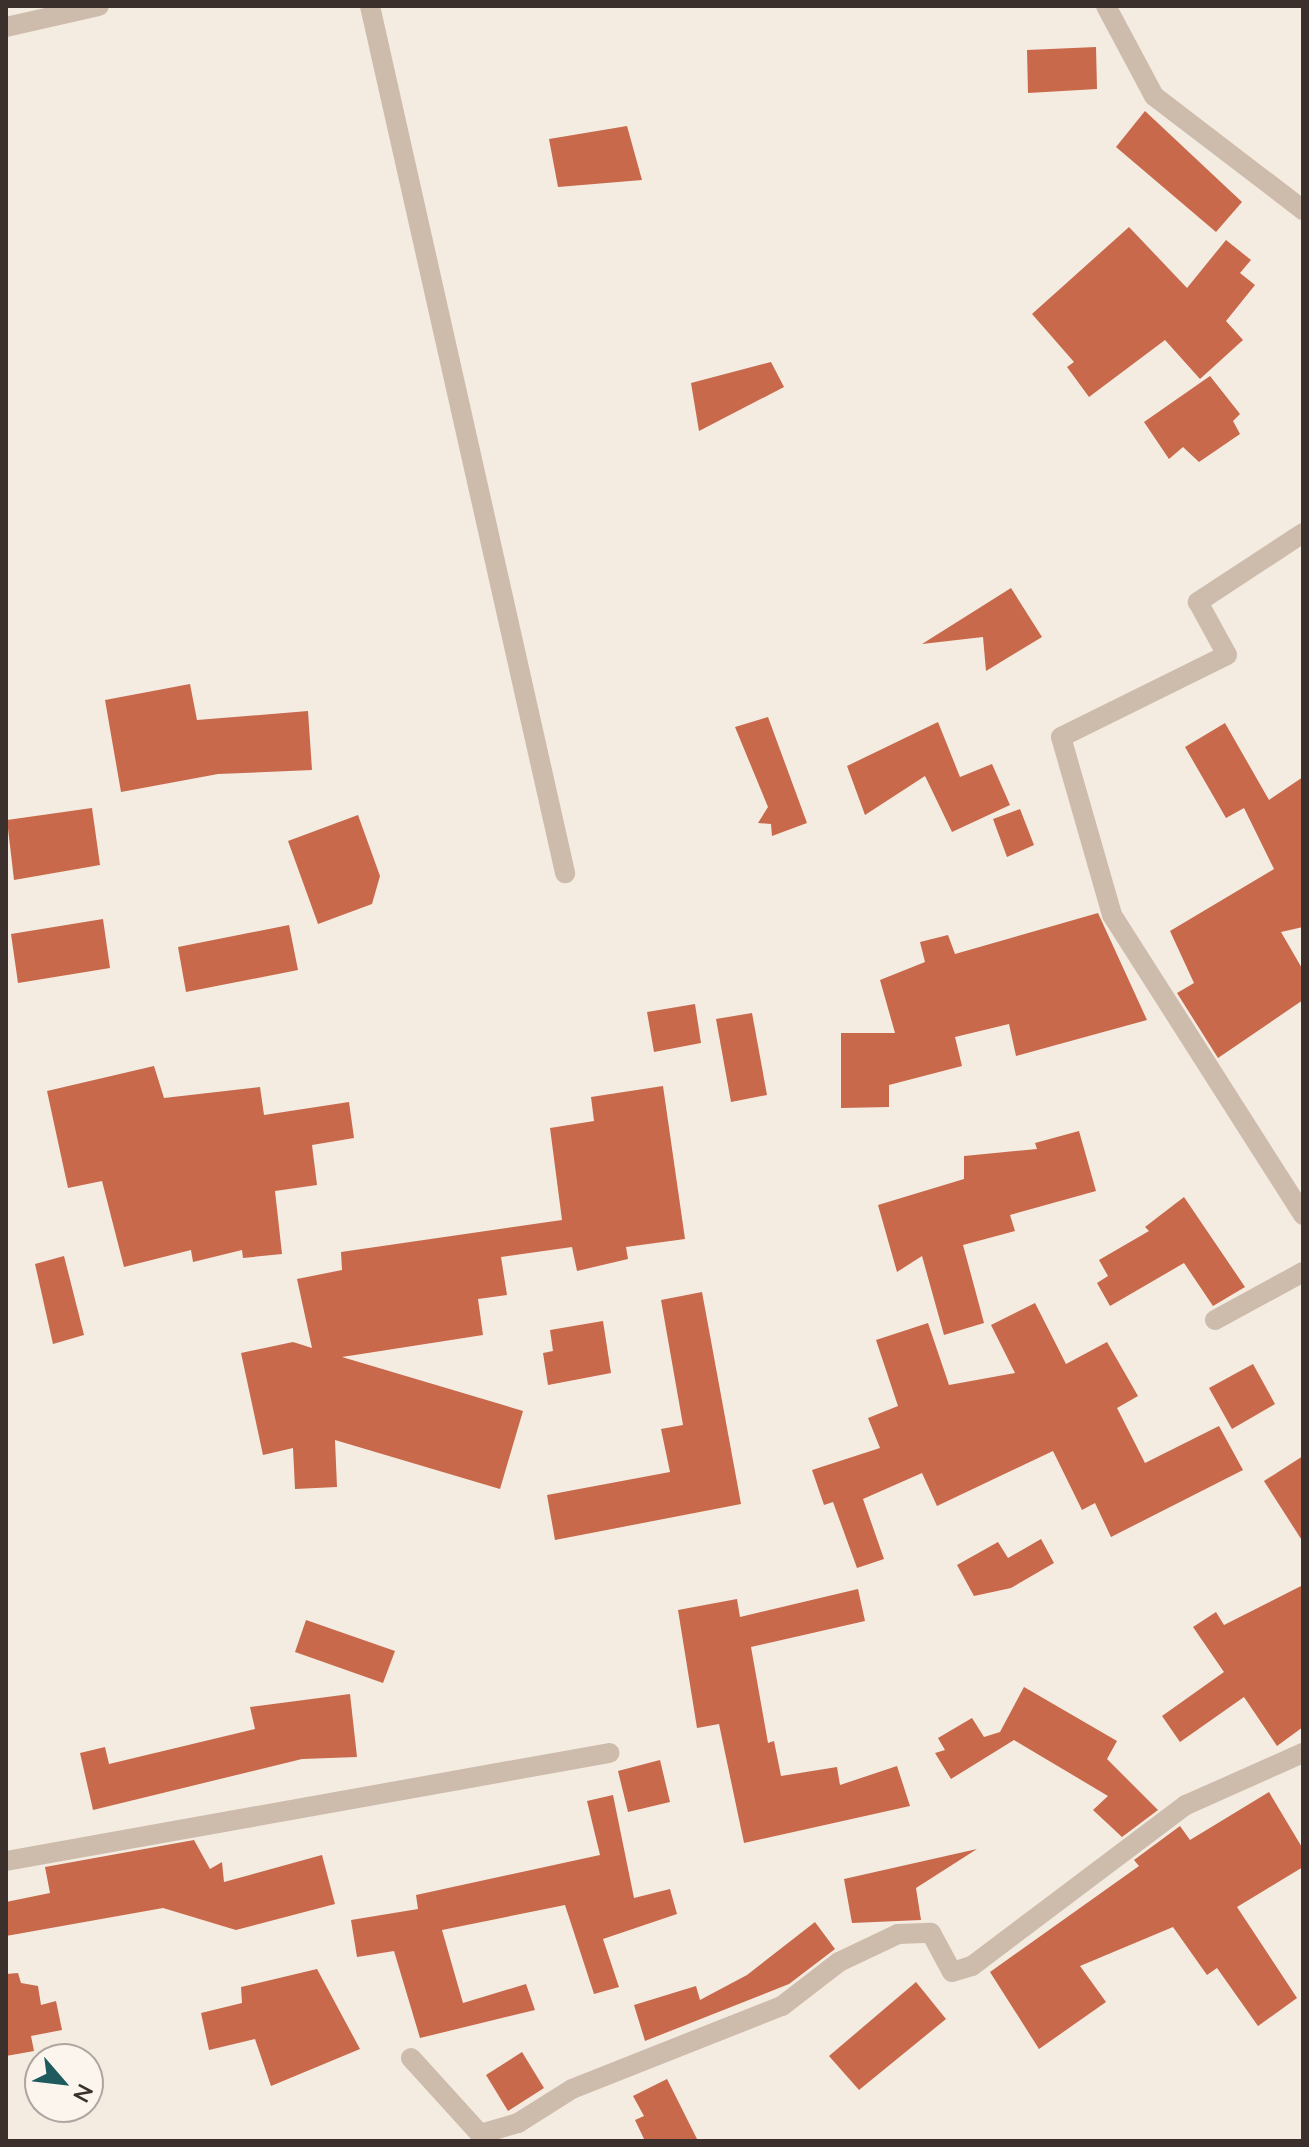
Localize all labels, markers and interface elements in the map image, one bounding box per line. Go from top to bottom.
north arrow [24,2043,104,2123]
text: N [67,2079,100,2107]

